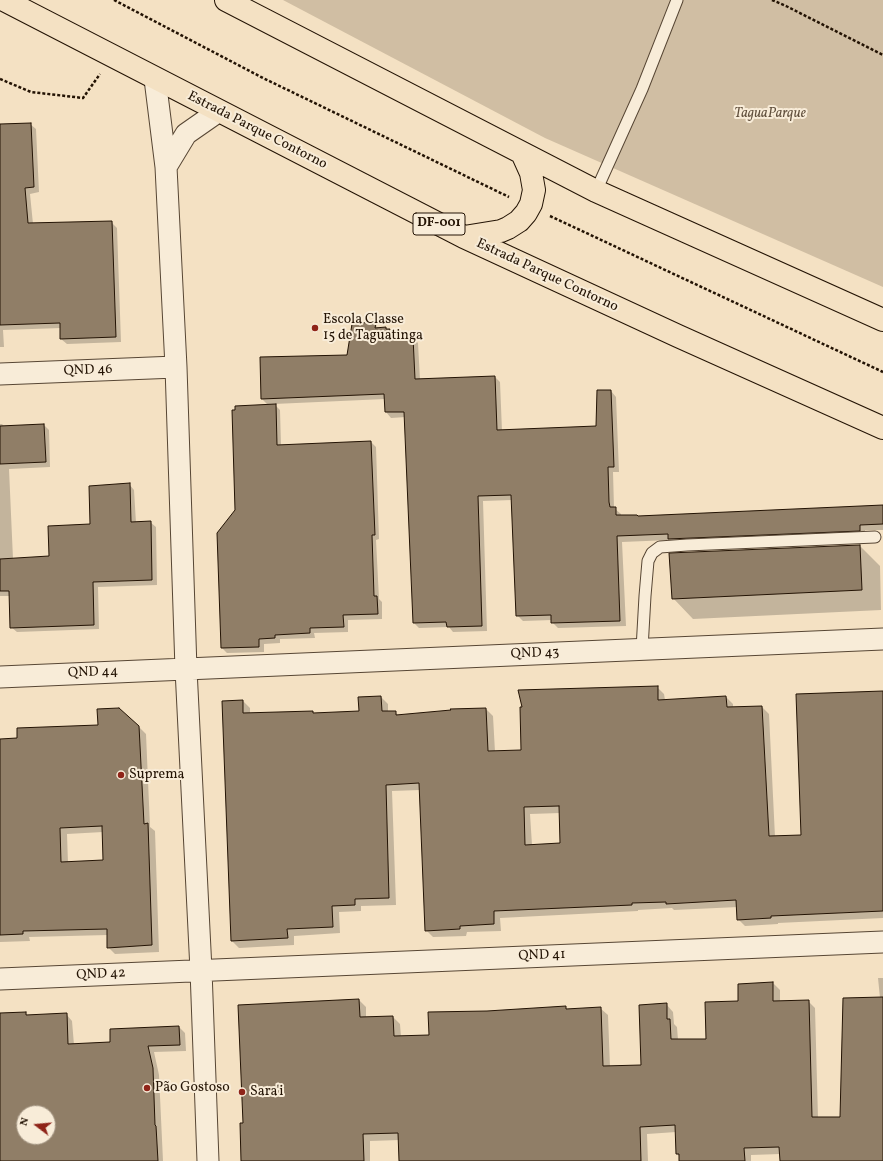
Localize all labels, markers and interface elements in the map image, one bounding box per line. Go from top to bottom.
street label: Estrada Parque Contorno [184,88,330,174]
park label: TaguaParque [734,106,806,122]
road number: DF-001 [413,213,465,235]
street label: Estrada Parque Contorno [473,236,621,316]
place label: Escola Classe 15 de Taguatinga [323,312,423,344]
marker: Escola Classe 15 de Taguatinga [310,323,320,333]
street label: QND 46 [63,362,113,380]
street label: QND 43 [510,645,560,663]
street label: QND 44 [68,664,118,682]
place label: Suprema [129,767,185,783]
marker: Suprema [116,770,126,780]
street label: QND 41 [518,947,566,965]
street label: QND 42 [76,965,126,985]
place label: Pão Gostoso [155,1080,230,1096]
marker: Pão Gostoso [142,1083,152,1093]
place label: Sara'i [250,1084,283,1100]
marker: Sara'i [237,1087,247,1097]
north arrow [16,1105,56,1145]
text: N [17,1116,33,1128]

